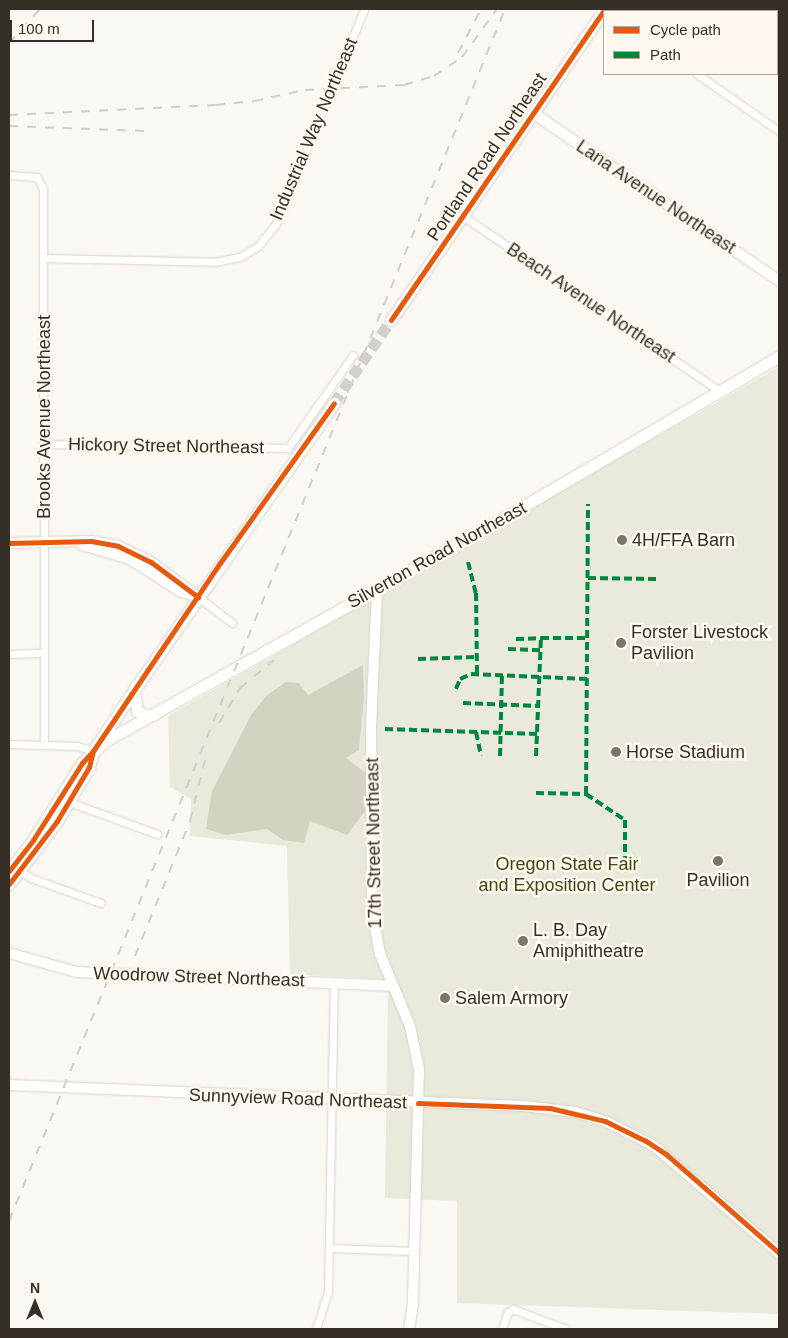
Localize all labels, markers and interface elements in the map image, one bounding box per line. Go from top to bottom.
scale bar [12,10,96,42]
legend [603,10,778,75]
text: 100 m [18,20,60,37]
text: Cycle path [650,21,721,38]
street label: Industrial Way Northeast [266,34,362,224]
text: Path [650,46,681,63]
street label: Portland Road Northeast [423,69,551,245]
street label: Lana Avenue Northeast [572,135,740,259]
street label: Beach Avenue Northeast [502,238,680,368]
street label: Brooks Avenue Northeast [33,315,55,519]
street label: Hickory Street Northeast [68,433,264,459]
street label: Silverton Road Northeast [344,497,530,613]
place label: 4H/FFA Barn [632,529,736,551]
marker: 4H/FFA Barn [616,534,628,546]
place label: Forster Livestock Pavilion [631,622,768,664]
marker: Forster Livestock Pavilion [615,637,627,649]
place label: Horse Stadium [626,741,745,763]
marker: Horse Stadium [610,746,622,758]
street label: 17th Street Northeast [362,757,386,929]
park label: Oregon State Fair and Exposition Center [478,854,656,896]
marker: Pavilion [712,855,724,867]
place label: Pavilion [686,869,750,891]
place label: L. B. Day Amiphitheatre [533,920,644,962]
marker: L. B. Day Amiphitheatre [517,935,529,947]
street label: Woodrow Street Northeast [93,963,305,991]
place label: Salem Armory [455,987,569,1009]
marker: Salem Armory [439,992,451,1004]
street label: Sunnyview Road Northeast [189,1084,407,1114]
north arrow [10,1278,60,1328]
text: N [30,1280,40,1296]

